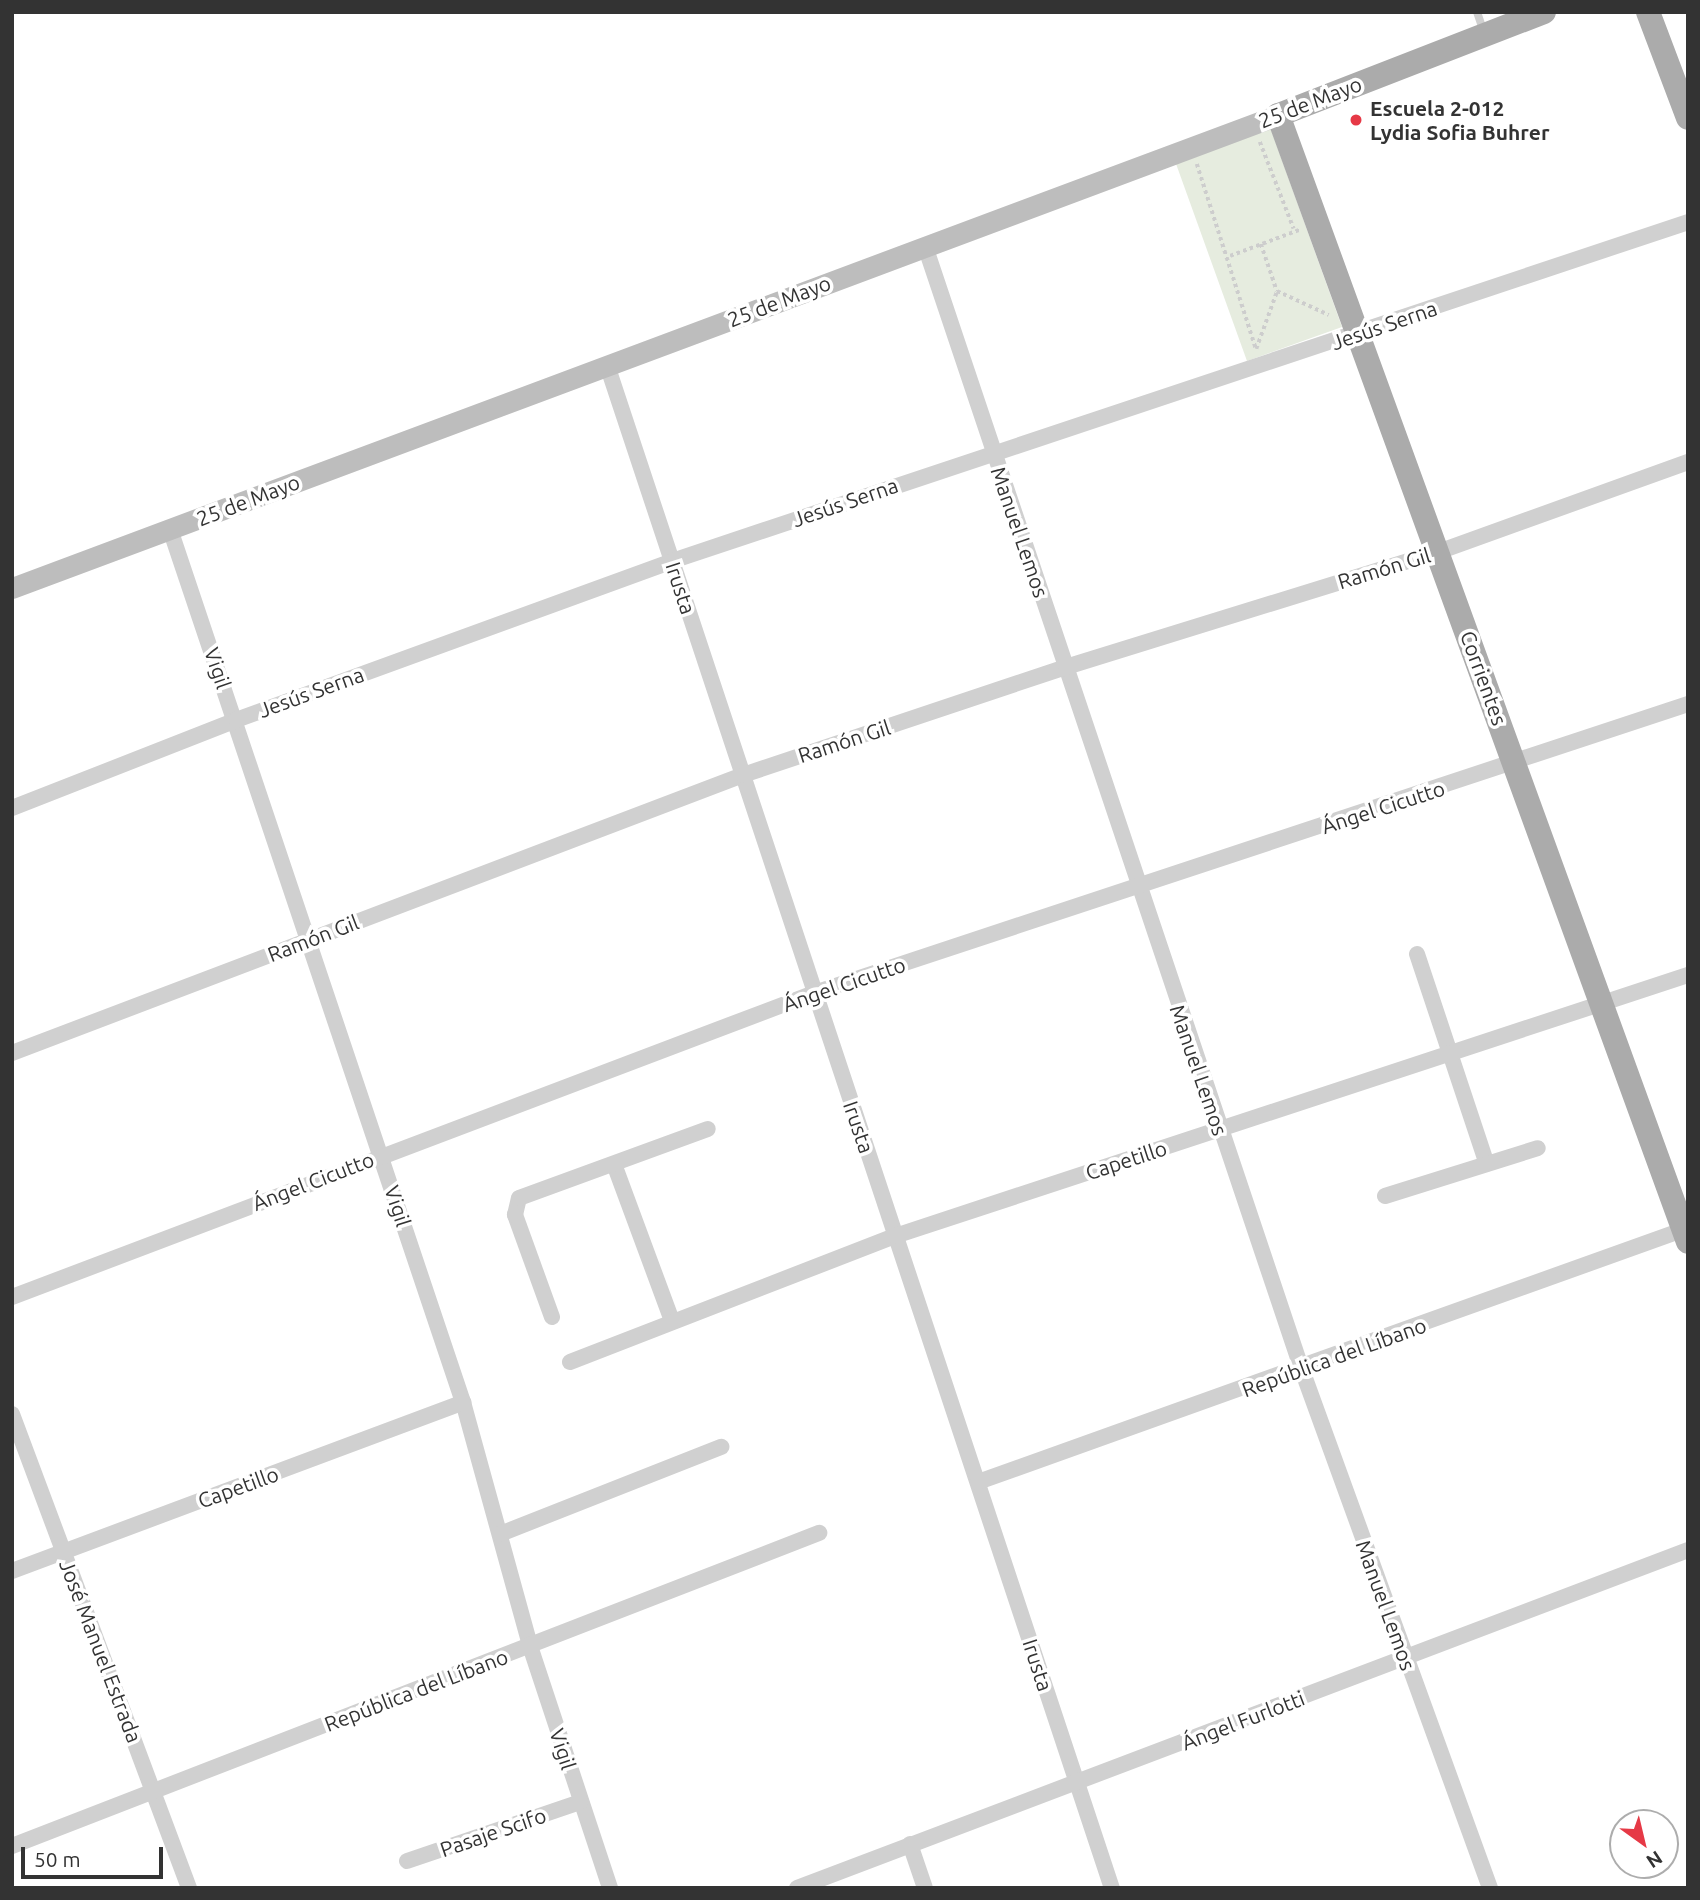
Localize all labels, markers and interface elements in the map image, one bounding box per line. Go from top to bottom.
street label: 25 de Mayo [1255,71,1365,133]
place label: Escuela 2-012 Lydia Sofia Buhrer [1370,95,1550,145]
marker: Escuela 2-012 Lydia Sofia Buhrer [1348,112,1364,128]
street label: 25 de Mayo [724,270,834,332]
street label: Jesús Serna [1328,295,1440,355]
street label: Manuel Lemos [986,463,1054,601]
street label: 25 de Mayo [193,469,303,531]
street label: Jesús Serna [789,472,901,532]
street label: Ramón Gil [1335,542,1433,594]
street label: Irusta [661,559,701,617]
street label: Corrientes [1455,627,1513,729]
street label: Vigil [199,644,237,692]
street label: Jesús Serna [255,661,367,723]
street label: Ramón Gil [795,714,893,768]
street label: Ángel Cicutto [1318,775,1448,839]
street label: Ramón Gil [264,909,362,967]
street label: Ángel Cicutto [779,951,909,1017]
street label: Manuel Lemos [1165,1001,1233,1139]
street label: Irusta [838,1098,880,1156]
street label: Capetillo [1082,1135,1170,1185]
street label: Ángel Cicutto [249,1146,377,1216]
street label: Vigil [380,1182,416,1230]
street label: República del Líbano [1238,1312,1430,1402]
street label: Capetillo [194,1461,282,1513]
street label: Manuel Lemos [1351,1536,1421,1674]
street label: José Manuel Estrada [54,1556,148,1746]
street label: Irusta [1018,1636,1058,1694]
street label: República del Líbano [321,1643,511,1737]
street label: Ángel Furlotti [1178,1685,1308,1755]
street label: Vigil [545,1725,581,1773]
street label: Pasaje Scifo [437,1802,549,1862]
north arrow [1609,1809,1679,1879]
scale bar [24,1834,166,1878]
text: 50 m [34,1847,81,1871]
text: N [1643,1847,1667,1873]

